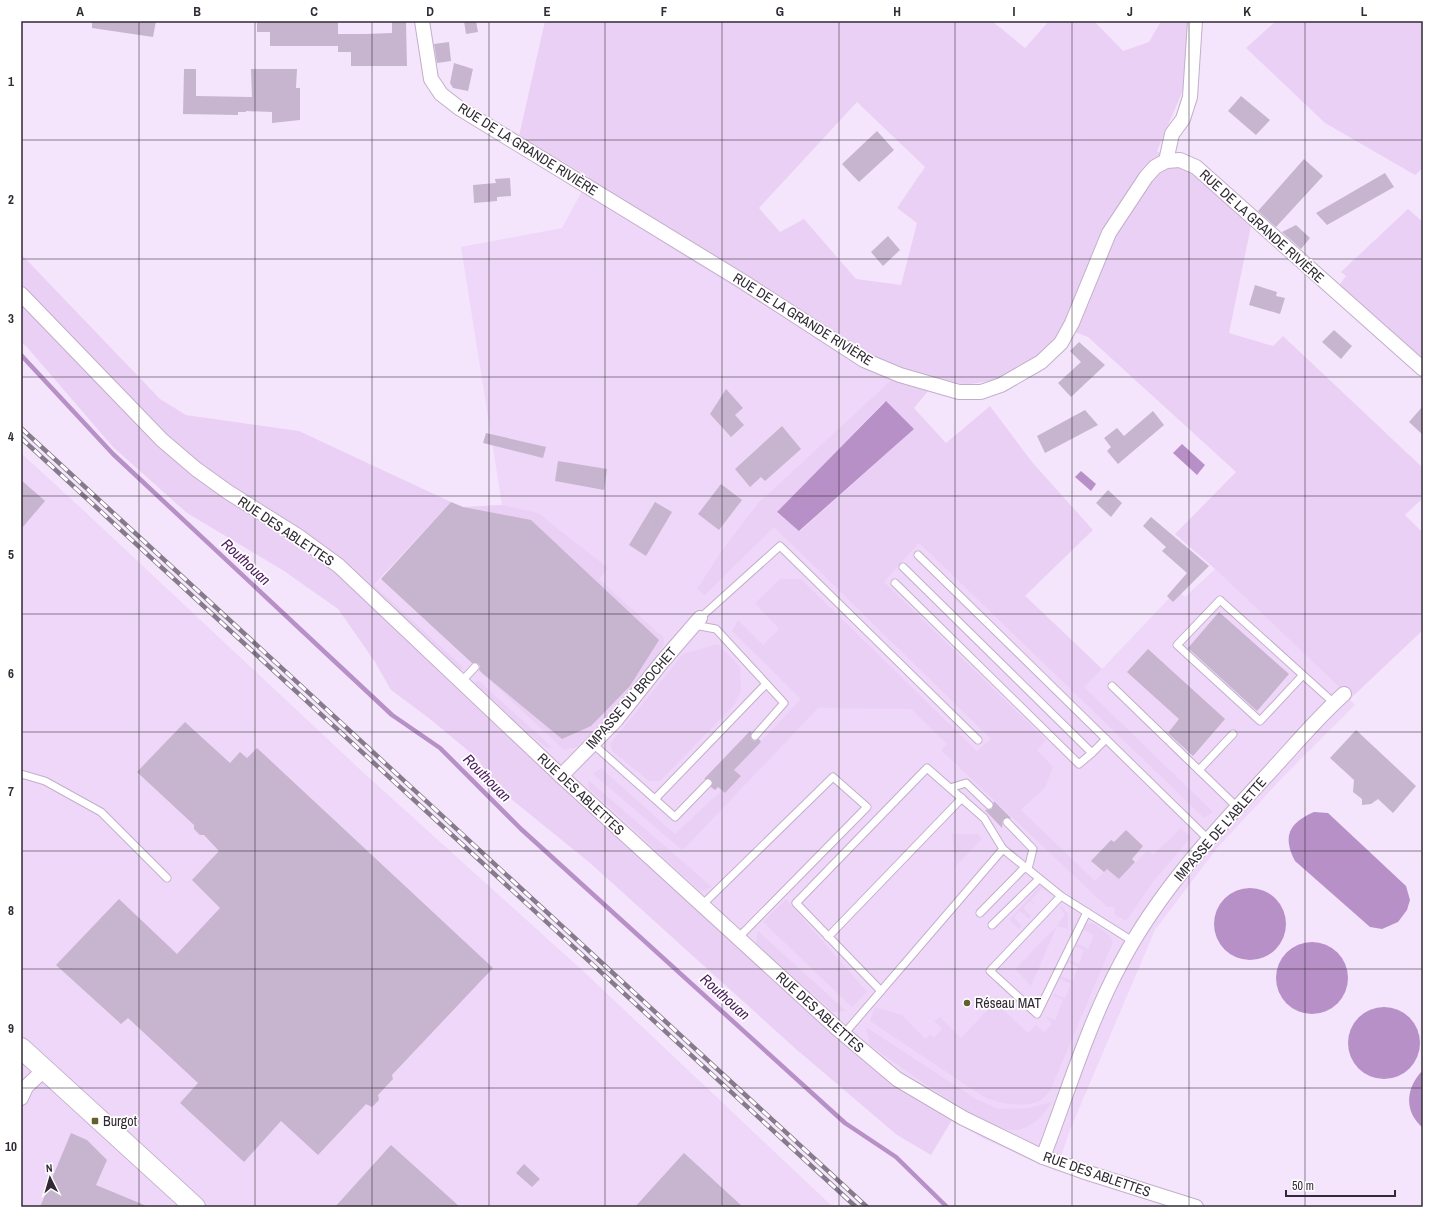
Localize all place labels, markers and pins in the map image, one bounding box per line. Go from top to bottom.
place label: Réseau MAT [975,994,1041,1012]
marker: Réseau MAT [962,998,972,1008]
place label: Burgot [103,1112,137,1130]
marker: Burgot [90,1116,100,1126]

